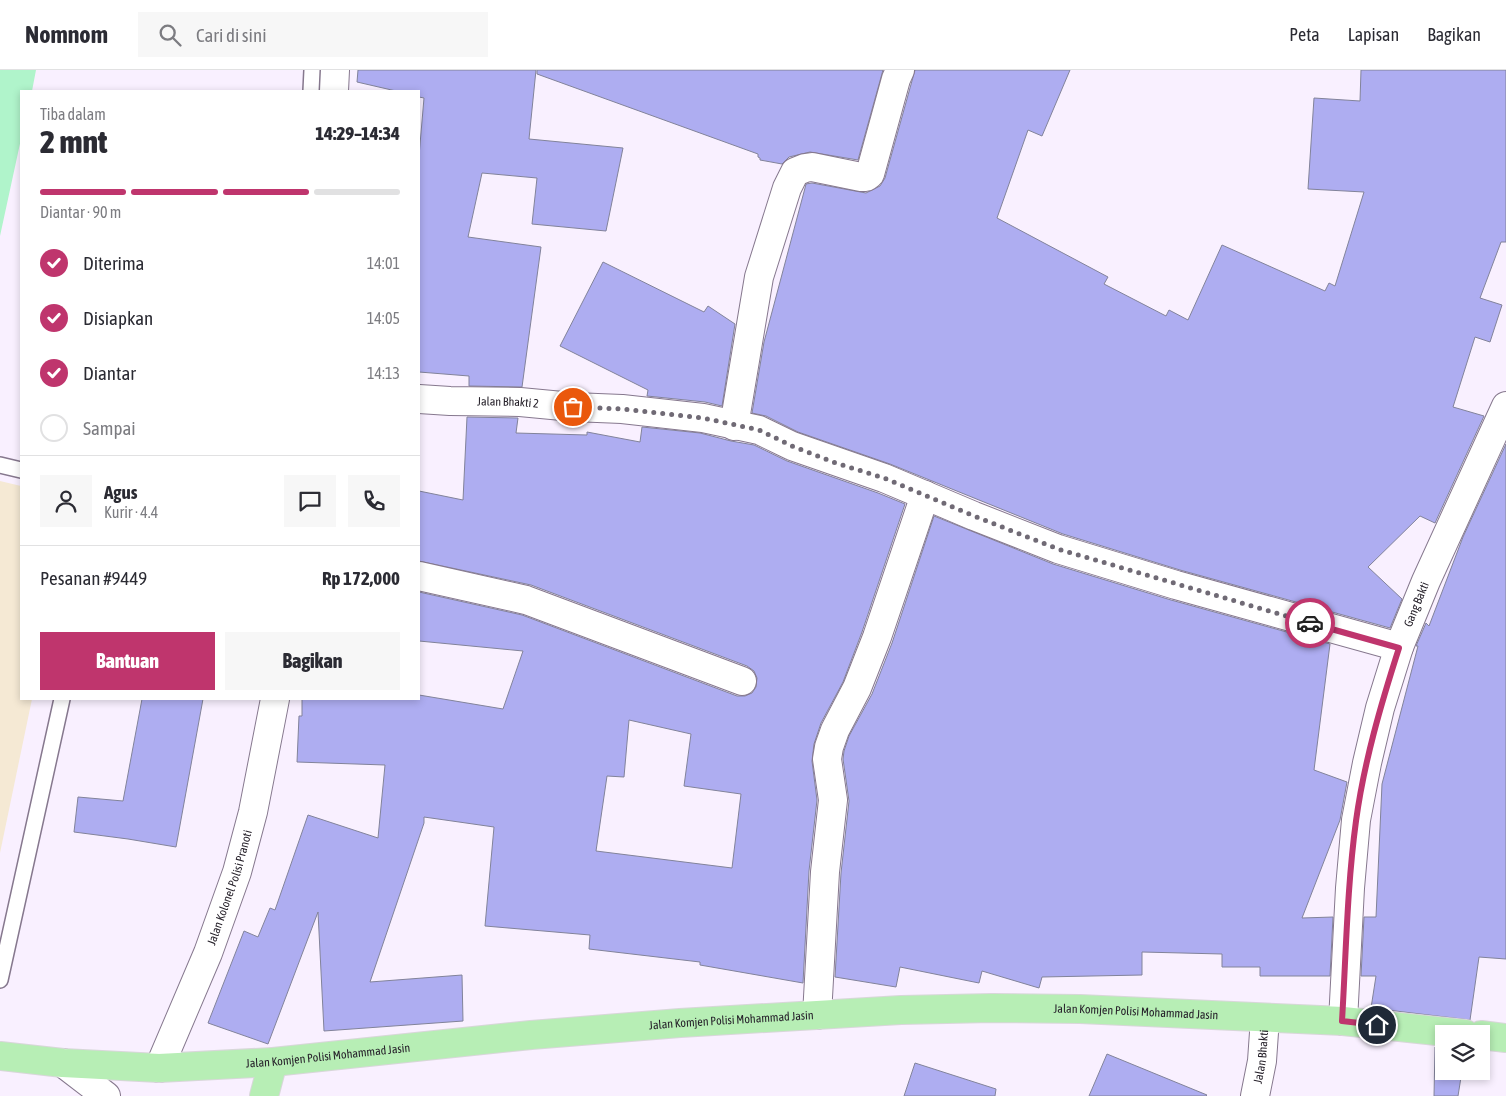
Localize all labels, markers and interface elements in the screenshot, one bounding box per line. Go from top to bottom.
search box [138,12,488,57]
text: Nomnom [25,21,108,48]
icon: search [156,21,184,49]
text: Cari di sini [196,24,267,46]
text: Peta [1289,24,1320,45]
text: Lapisan [1348,24,1399,45]
text: Bagikan [1427,24,1481,45]
text: Tiba dalam [40,105,106,123]
text: 14:29–14:34 [315,122,400,144]
text: 2 mnt [40,123,107,160]
text: Diantar · 90 m [40,203,121,221]
icon: check [40,249,68,277]
text: Diterima [83,252,144,274]
text: 14:01 [367,254,400,272]
icon: check [40,304,68,332]
text: Disiapkan [83,307,153,329]
text: 14:05 [367,309,400,327]
icon: check [40,359,68,387]
text: Diantar [83,362,136,384]
text: 14:13 [367,364,400,382]
pin [552,386,594,428]
icon: bag [559,393,587,421]
street label: Jalan Bhakti 2 [477,394,539,411]
text: Sampai [83,417,136,439]
button: person [40,475,92,527]
button: chat [284,475,336,527]
button: phone [348,475,400,527]
text: Agus [104,481,137,503]
text: Kurir · 4.4 [104,503,158,521]
text: Pesanan #9449 [40,567,147,589]
text: Rp 172,000 [322,567,400,589]
street label: Gang Bakti [1401,580,1432,629]
courier [1285,598,1335,648]
icon: car [1296,609,1324,637]
button: Bantuan [40,632,215,690]
button: Bagikan [225,632,400,690]
street label: Jalan Kolonel Polisi Pranoti [204,829,255,947]
street label: Jalan Komjen Polisi Mohammad Jasin [1053,1002,1219,1022]
pin [1356,1004,1398,1046]
street label: Jalan Komjen Polisi Mohammad Jasin [648,1008,814,1032]
icon: home [1363,1011,1391,1039]
map controls [1435,1025,1490,1080]
button: layers [1435,1025,1490,1080]
street label: Jalan Bhakti [1251,1029,1271,1085]
street label: Jalan Komjen Polisi Mohammad Jasin [246,1041,411,1070]

